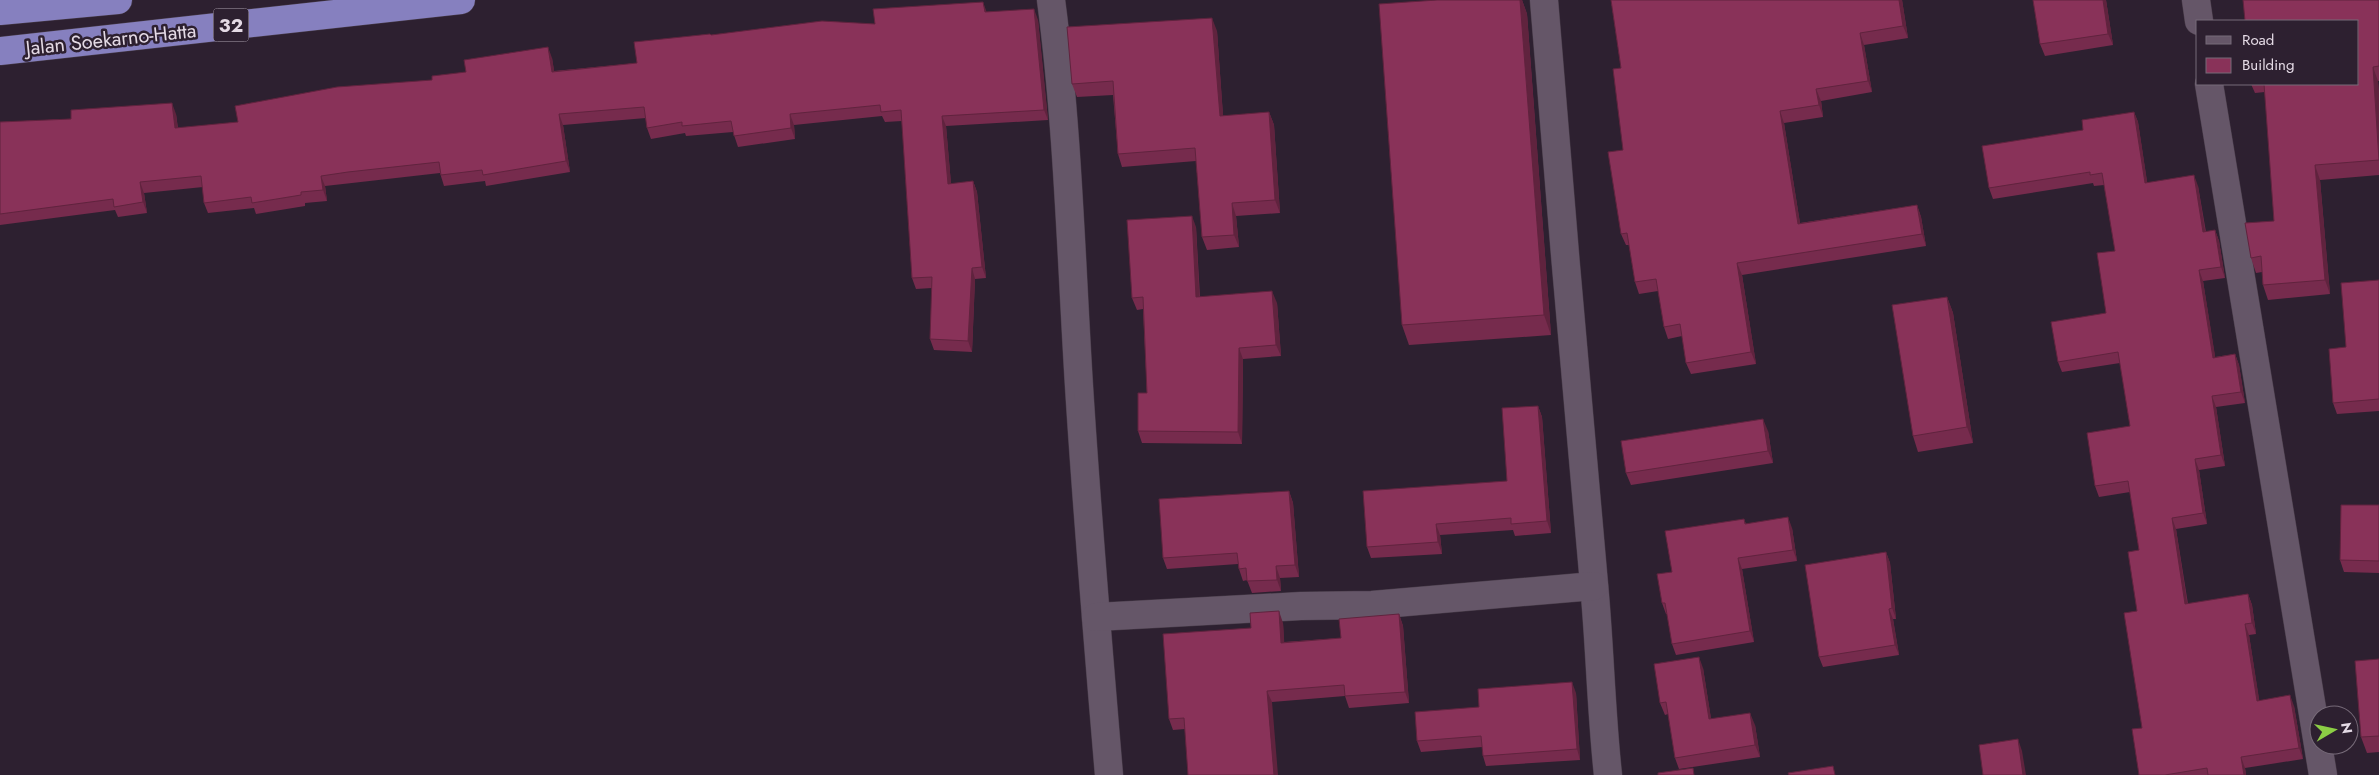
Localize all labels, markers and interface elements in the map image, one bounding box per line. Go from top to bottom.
road number: 32 [214,8,248,42]
street label: Jalan Soekarno-Hatta [21,16,198,63]
legend [2196,20,2359,85]
text: Road [2242,29,2274,51]
text: Building [2242,54,2294,76]
north arrow [2309,705,2359,755]
text: N [2336,721,2358,735]

